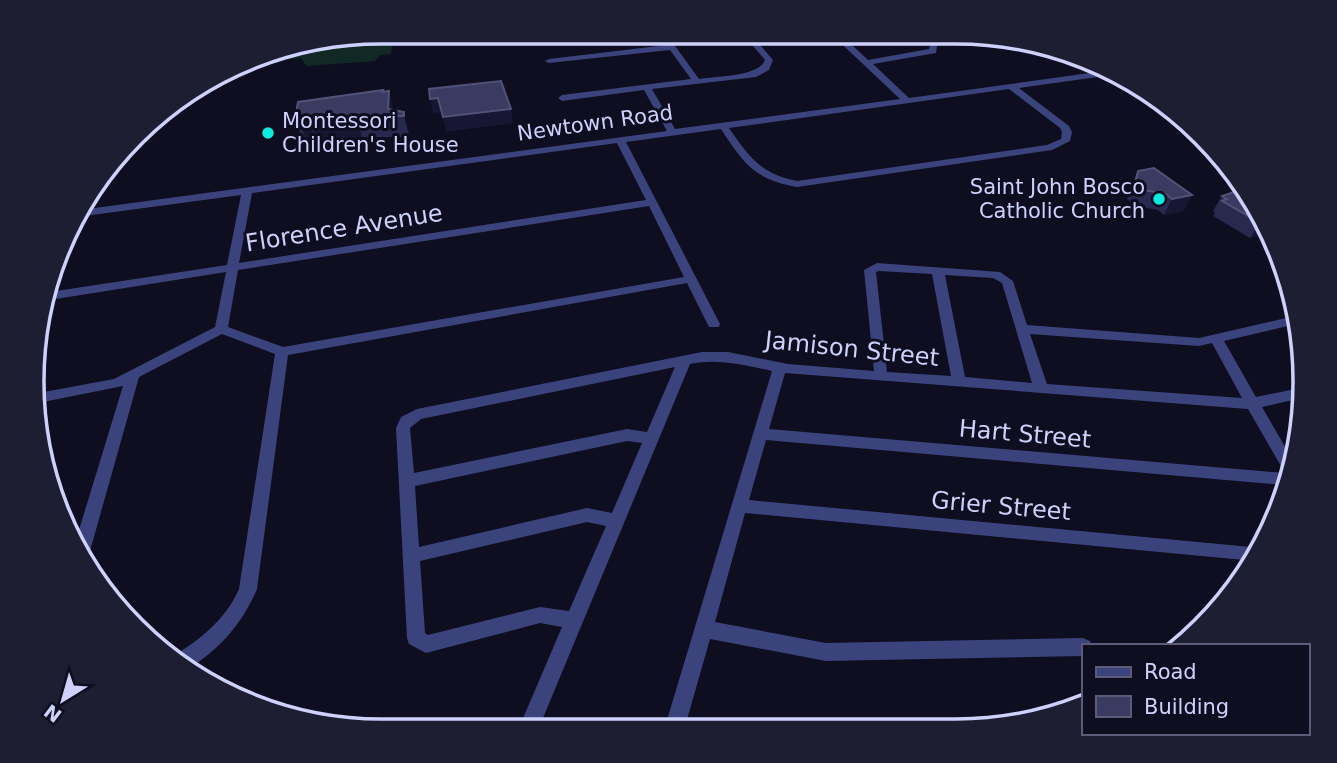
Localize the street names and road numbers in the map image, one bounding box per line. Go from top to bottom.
street label: Newtown Road [516,100,674,146]
street label: Florence Avenue [243,199,445,257]
street label: Jamison Street [762,326,940,372]
street label: Hart Street [958,414,1092,454]
street label: Grier Street [930,486,1072,526]

